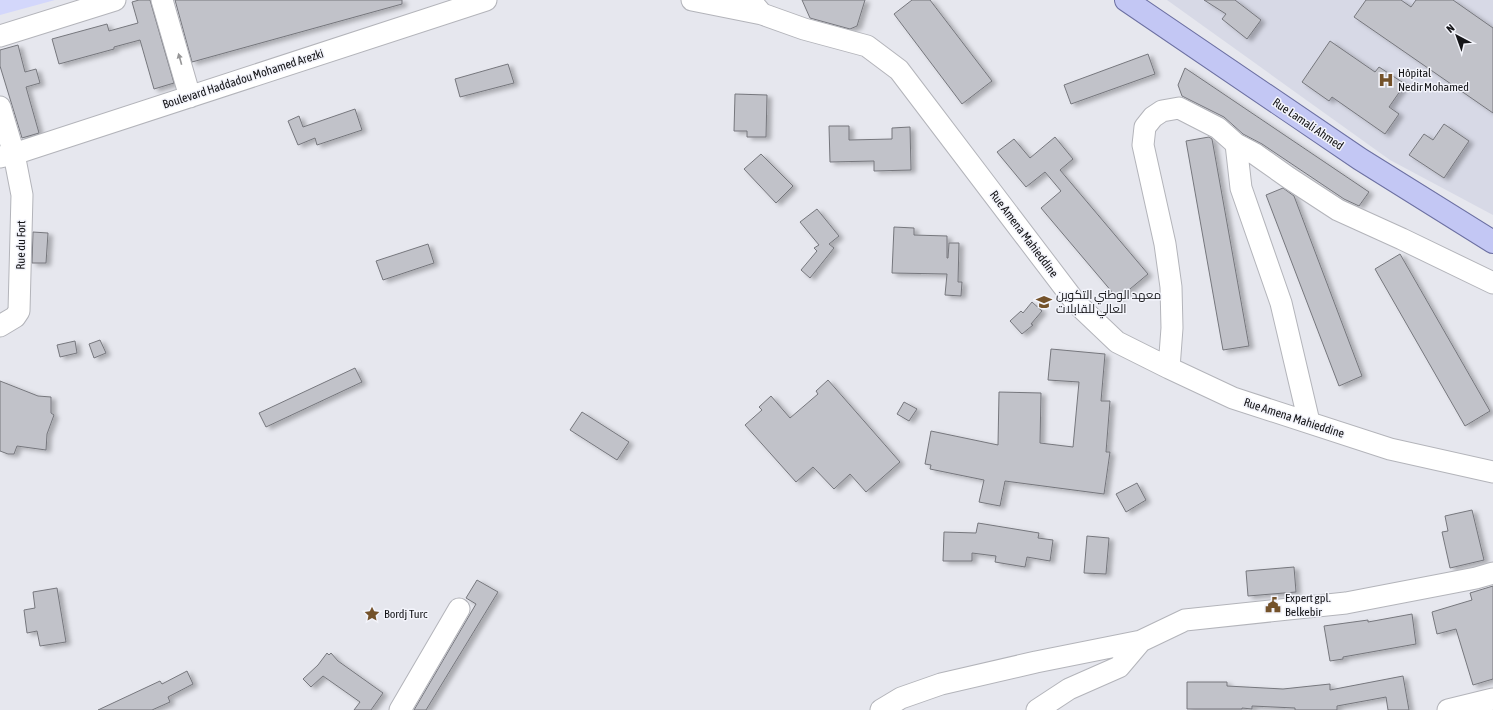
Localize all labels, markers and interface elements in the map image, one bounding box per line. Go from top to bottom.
north arrow [1437,16,1477,56]
text: N [1444,22,1457,35]
street label: Boulevard Haddadou Mohamed Arezki [161,46,325,112]
one-way arrow [176,53,182,65]
place label: Hôpital Nedir Mohamed [1398,66,1469,94]
hospital icon: Hôpital Nedir Mohamed [1377,71,1395,89]
street label: Rue Lamali Ahmed [1270,95,1346,153]
street label: Rue Amena Mahieddine [987,188,1061,280]
street label: Rue du Fort [14,220,28,270]
place label: معهد الوطني التكوين العالي للقابلات [1056,288,1161,319]
school or university icon: معهد الوطني التكوين العالي للقابلات [1035,293,1053,311]
street label: Rue Amena Mahieddine [1242,395,1346,441]
place label: Expert gpl. Belkebir [1285,591,1331,619]
public building icon: Expert gpl. Belkebir [1264,596,1282,614]
place icon: Bordj Turc [363,605,381,623]
place label: Bordj Turc [384,607,428,621]

